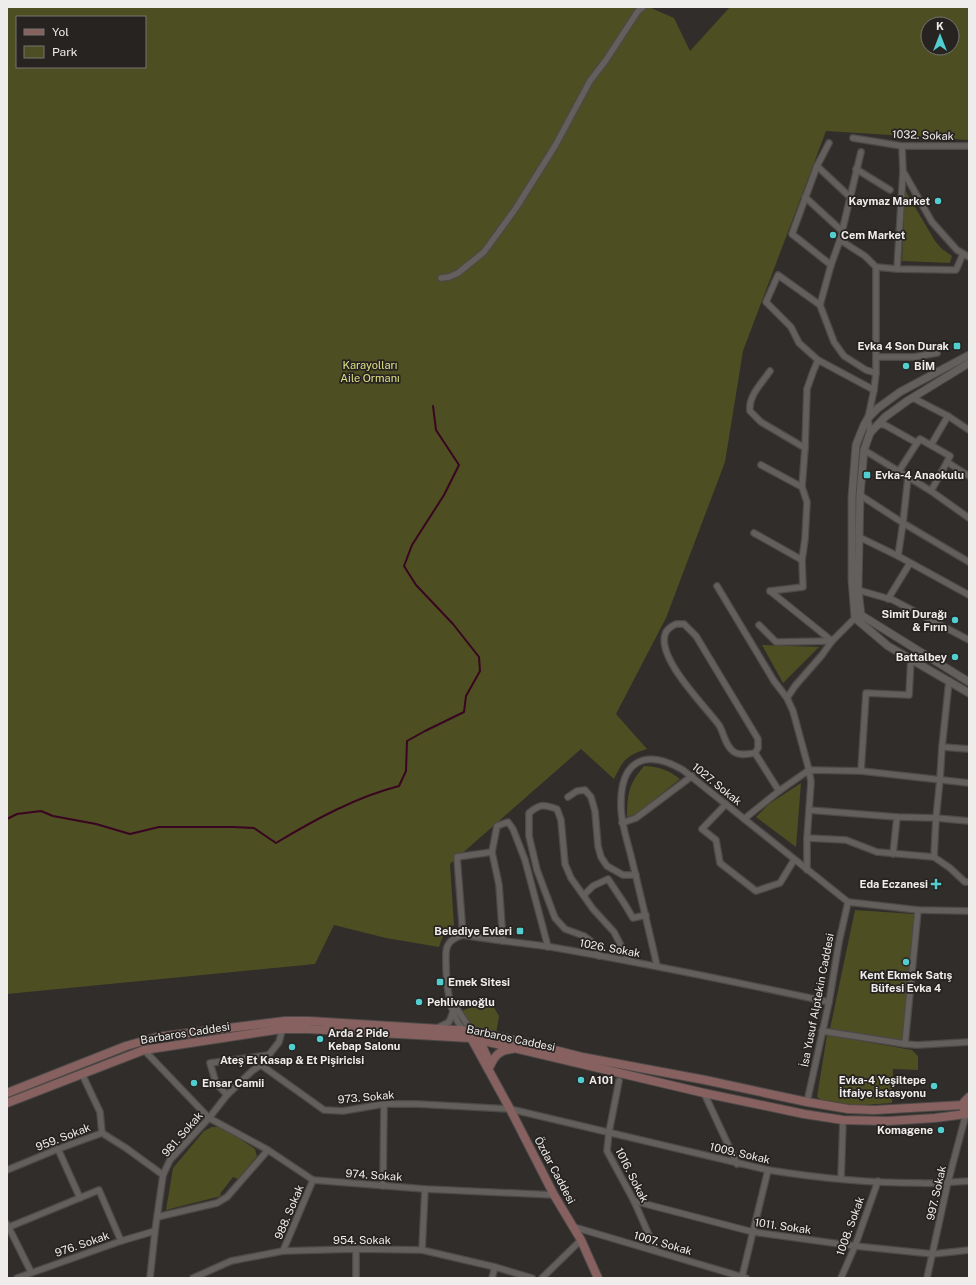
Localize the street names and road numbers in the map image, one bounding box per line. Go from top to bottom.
street label: 1032. Sokak [892,128,954,142]
street label: 1027. Sokak [690,760,744,808]
street label: İsa Yusuf Alptekin Caddesi [797,932,836,1068]
street label: 1026. Sokak [579,937,641,959]
street label: Barbaros Caddesi [140,1020,230,1046]
street label: Barbaros Caddesi [466,1023,556,1053]
street label: 973. Sokak [337,1089,395,1105]
street label: 981. Sokak [159,1109,205,1159]
street label: 959. Sokak [34,1121,92,1153]
street label: Özdar Caddesi [532,1134,579,1206]
street label: 1009. Sokak [709,1140,771,1166]
street label: 1016. Sokak [613,1146,651,1204]
street label: 997. Sokak [924,1165,948,1221]
street label: 974. Sokak [345,1167,403,1183]
street label: 988. Sokak [272,1183,306,1241]
street label: 1008. Sokak [834,1195,866,1257]
street label: 1011. Sokak [754,1216,812,1236]
street label: 976. Sokak [53,1229,111,1259]
street label: 1007. Sokak [633,1229,693,1257]
street label: 954. Sokak [333,1234,391,1246]

